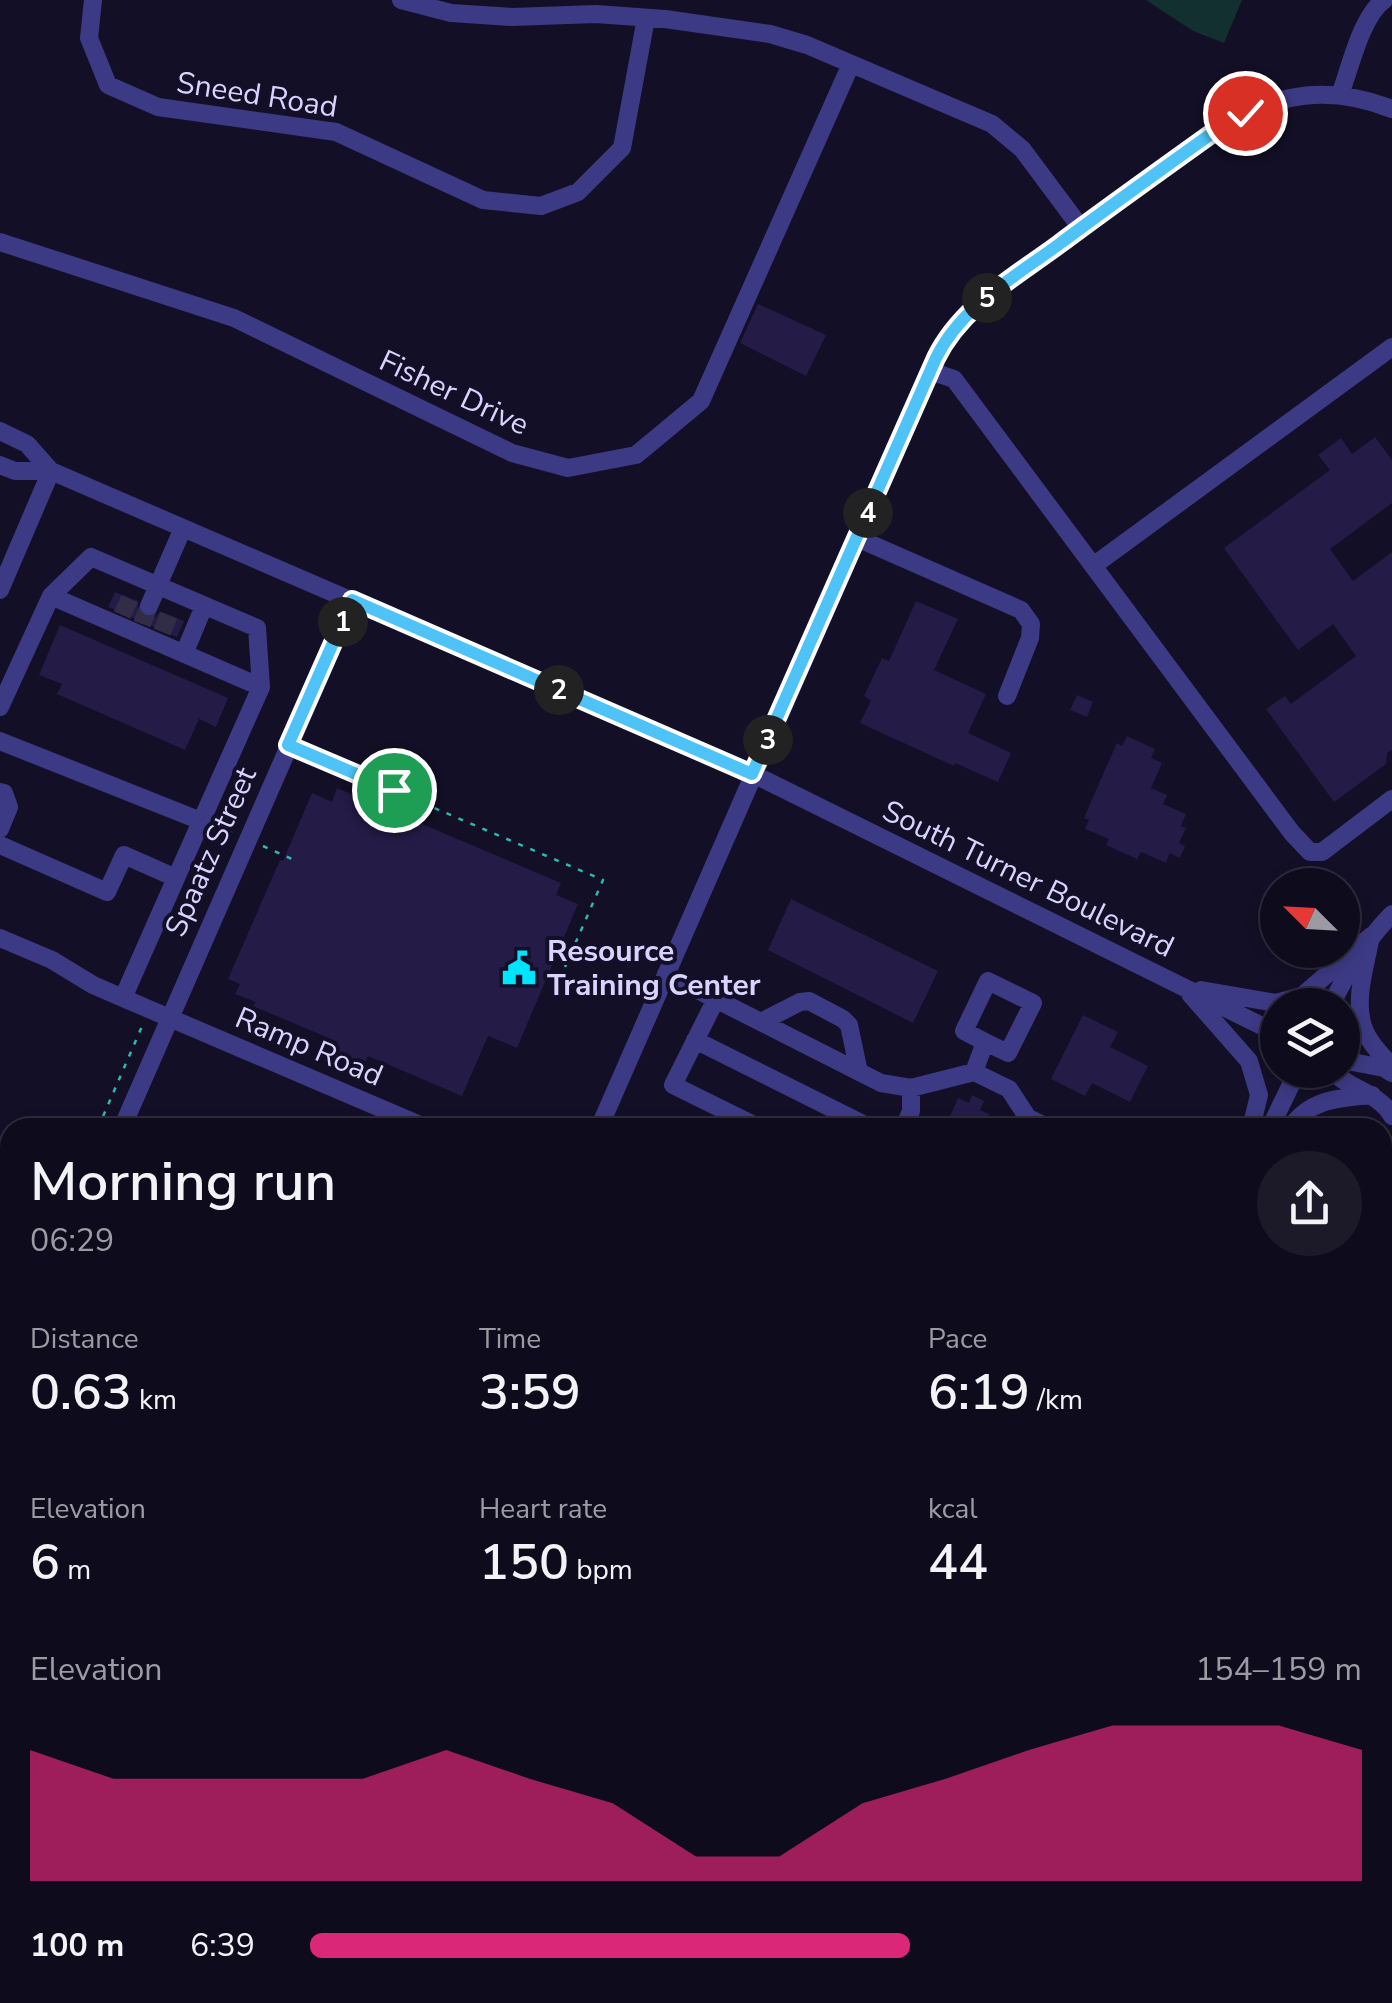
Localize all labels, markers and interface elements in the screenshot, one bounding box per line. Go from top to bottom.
street label: Sneed Road [174,62,340,128]
pin [1203,71,1288,156]
icon: check [1218,86,1273,141]
pin: 5 [962,273,1012,323]
text: 5 [979,279,995,317]
street label: Fisher Drive [373,341,535,445]
pin: 4 [843,488,893,538]
text: 4 [860,494,876,532]
pin: 1 [318,597,368,647]
text: 1 [335,603,351,641]
pin: 2 [534,665,584,715]
text: 2 [551,671,567,709]
pin: 3 [743,715,793,765]
text: 3 [760,721,776,759]
pin [352,748,437,833]
street label: Spaatz Street [155,760,267,943]
icon: arrive [367,763,422,818]
street label: South Turner Boulevard [875,791,1181,967]
north arrow [1260,868,1360,968]
map controls [1260,868,1360,1088]
place label: Resource Training Center [547,931,761,1006]
public building icon: Resource Training Center [500,949,538,987]
button: layers [1260,988,1360,1088]
street label: Ramp Road [229,998,389,1096]
text: Morning run [30,1144,336,1219]
button: share [1257,1151,1362,1256]
text: 06:29 [30,1219,114,1262]
text: Distance [30,1320,139,1358]
text: Time [479,1320,541,1358]
text: Pace [928,1320,987,1358]
text: 0.63 [30,1358,132,1427]
text: 3:59 [479,1358,581,1427]
text: 6:19 [928,1358,1030,1427]
text: km [132,1381,177,1419]
text: /km [1030,1381,1083,1419]
text: Elevation [30,1490,146,1528]
text: Heart rate [479,1490,607,1528]
text: kcal [928,1490,978,1528]
text: 6 [30,1528,60,1597]
text: 150 [479,1528,569,1597]
text: 44 [928,1528,988,1597]
text: m [60,1551,91,1589]
text: bpm [569,1551,633,1589]
text: Elevation [30,1648,163,1691]
text: 154–159 m [1195,1648,1362,1691]
text: 100 m [30,1924,124,1967]
text: 6:39 [190,1924,255,1967]

